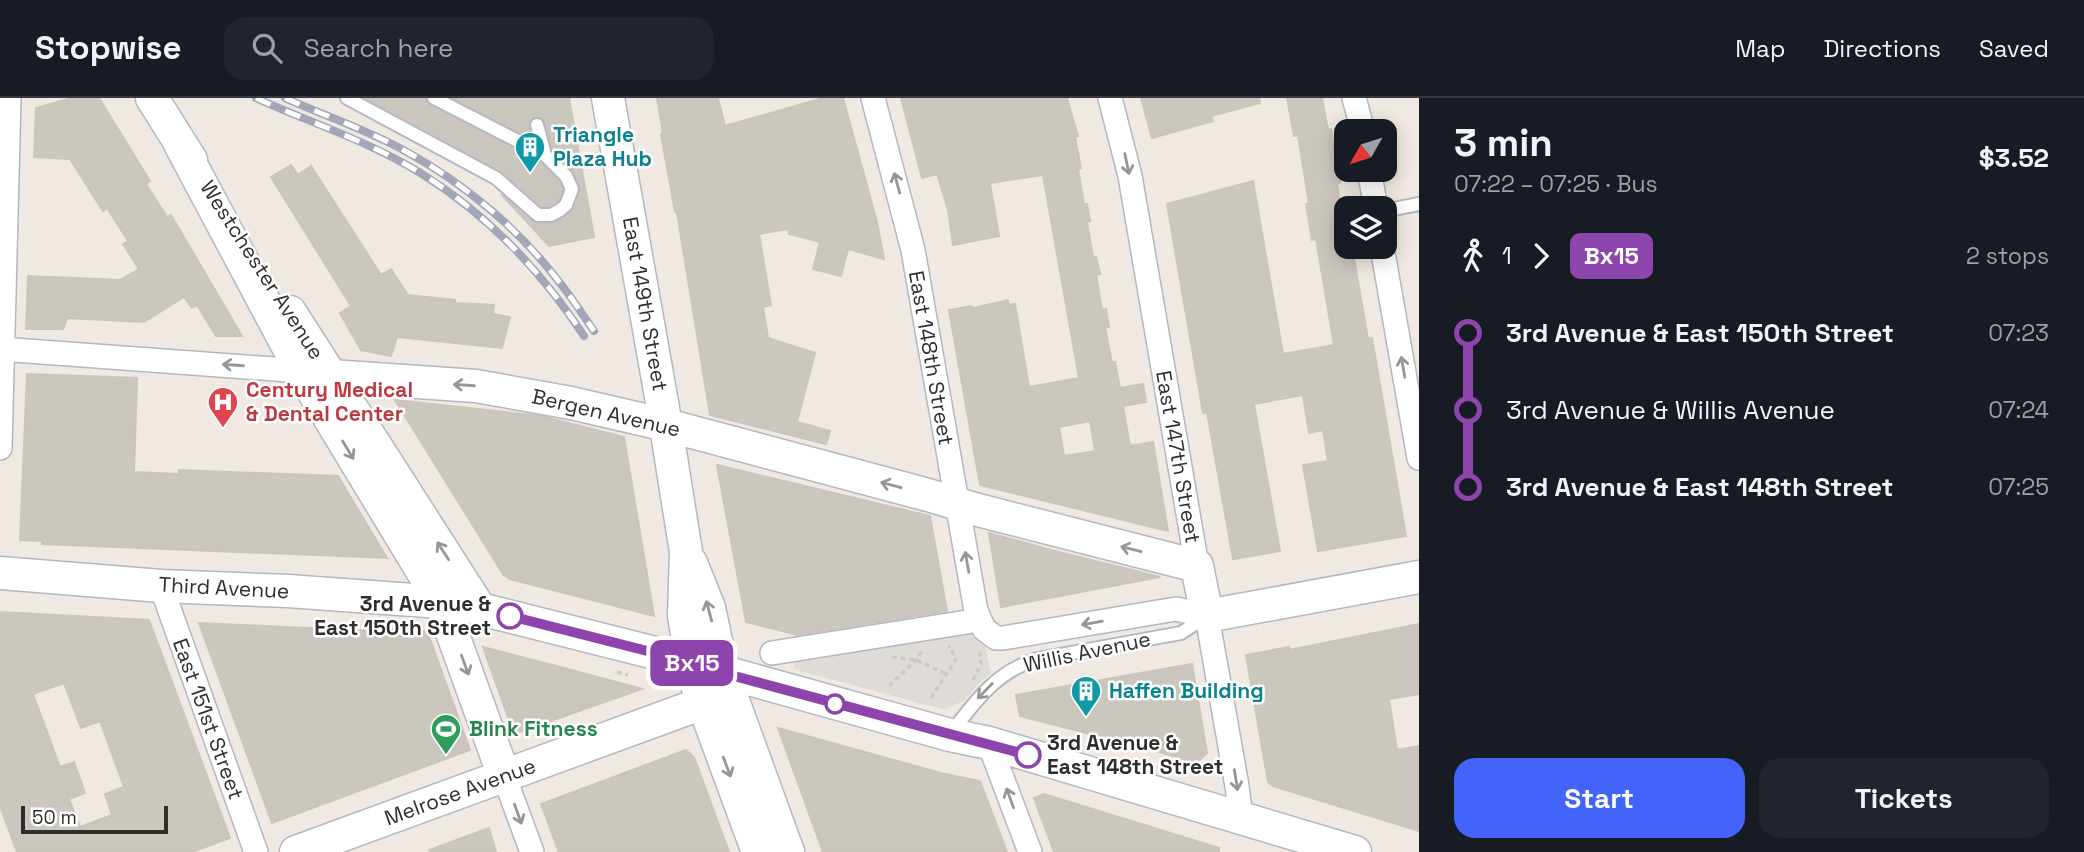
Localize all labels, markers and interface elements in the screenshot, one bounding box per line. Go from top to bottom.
search box [224,17,714,80]
text: Stopwise [35,27,182,69]
icon: search [248,29,286,67]
text: Search here [304,31,453,65]
text: Map [1735,33,1785,64]
text: Directions [1823,33,1941,64]
text: Saved [1979,33,2049,64]
north arrow [1334,119,1396,182]
map controls [1334,119,1397,259]
text: 3 min [1454,119,1553,167]
place label: Triangle Plaza Hub [553,121,652,172]
building icon: Triangle Plaza Hub [513,130,547,174]
text: $3.52 [1979,141,2049,175]
one-way arrow [1121,152,1135,175]
text: 07:22 – 07:25 · Bus [1454,169,1658,199]
one-way arrow [889,173,902,195]
street label: Westchester Avenue [194,175,330,364]
button: layers [1334,196,1397,259]
street label: East 149th Street [617,215,674,393]
icon: walk [1454,237,1492,275]
icon: forward [1522,237,1560,275]
text: Bx15 [1584,240,1639,271]
text: 1 [1502,241,1512,271]
text: 2 stops [1966,241,2049,271]
street label: East 148th Street [903,269,960,447]
text: 3rd Avenue & East 150th Street [1506,316,1894,350]
text: 07:23 [1988,318,2049,348]
one-way arrow [1396,356,1409,379]
one-way arrow [222,358,244,371]
street label: East 147th Street [1150,368,1207,545]
place label: Century Medical & Dental Center [246,376,413,427]
one-way arrow [454,378,476,391]
street label: Bergen Avenue [529,382,683,443]
hospital icon: Century Medical & Dental Center [206,385,240,429]
text: 3rd Avenue & Willis Avenue [1506,393,1835,427]
text: 07:24 [1988,395,2049,425]
one-way arrow [342,440,356,460]
text: 3rd Avenue & East 148th Street [1506,470,1893,504]
text: 07:25 [1988,472,2049,502]
one-way arrow [880,478,903,491]
one-way arrow [436,542,451,561]
one-way arrow [1120,542,1143,555]
one-way arrow [959,551,973,574]
street label: Third Avenue [158,571,290,604]
place label: 3rd Avenue & East 150th Street [314,590,492,641]
one-way arrow [701,601,714,623]
marker: 3rd Avenue & East 150th Street [497,603,523,629]
one-way arrow [1081,617,1104,631]
street label: Willis Avenue [1021,625,1153,678]
street label: East 151st Street [167,635,250,803]
line badge: Bx15 [643,640,741,686]
text: Bx15 [664,647,720,678]
one-way arrow [460,654,472,676]
building icon: Haffen Building [1069,674,1103,718]
place label: Haffen Building [1109,677,1264,704]
one-way arrow [977,682,994,699]
unlabelled marker [825,694,845,714]
sports icon: Blink Fitness [429,712,463,756]
place label: Blink Fitness [469,715,598,742]
place label: 3rd Avenue & East 148th Street [1047,729,1223,780]
marker: 3rd Avenue & East 148th Street [1015,742,1041,768]
street label: Melrose Avenue [380,752,539,831]
one-way arrow [721,756,734,778]
button: Start [1454,758,1745,838]
button: Tickets [1759,758,2049,838]
one-way arrow [1230,768,1243,791]
one-way arrow [1003,787,1015,809]
scale bar [21,803,168,835]
one-way arrow [513,803,525,825]
text: 50 m [32,805,77,830]

